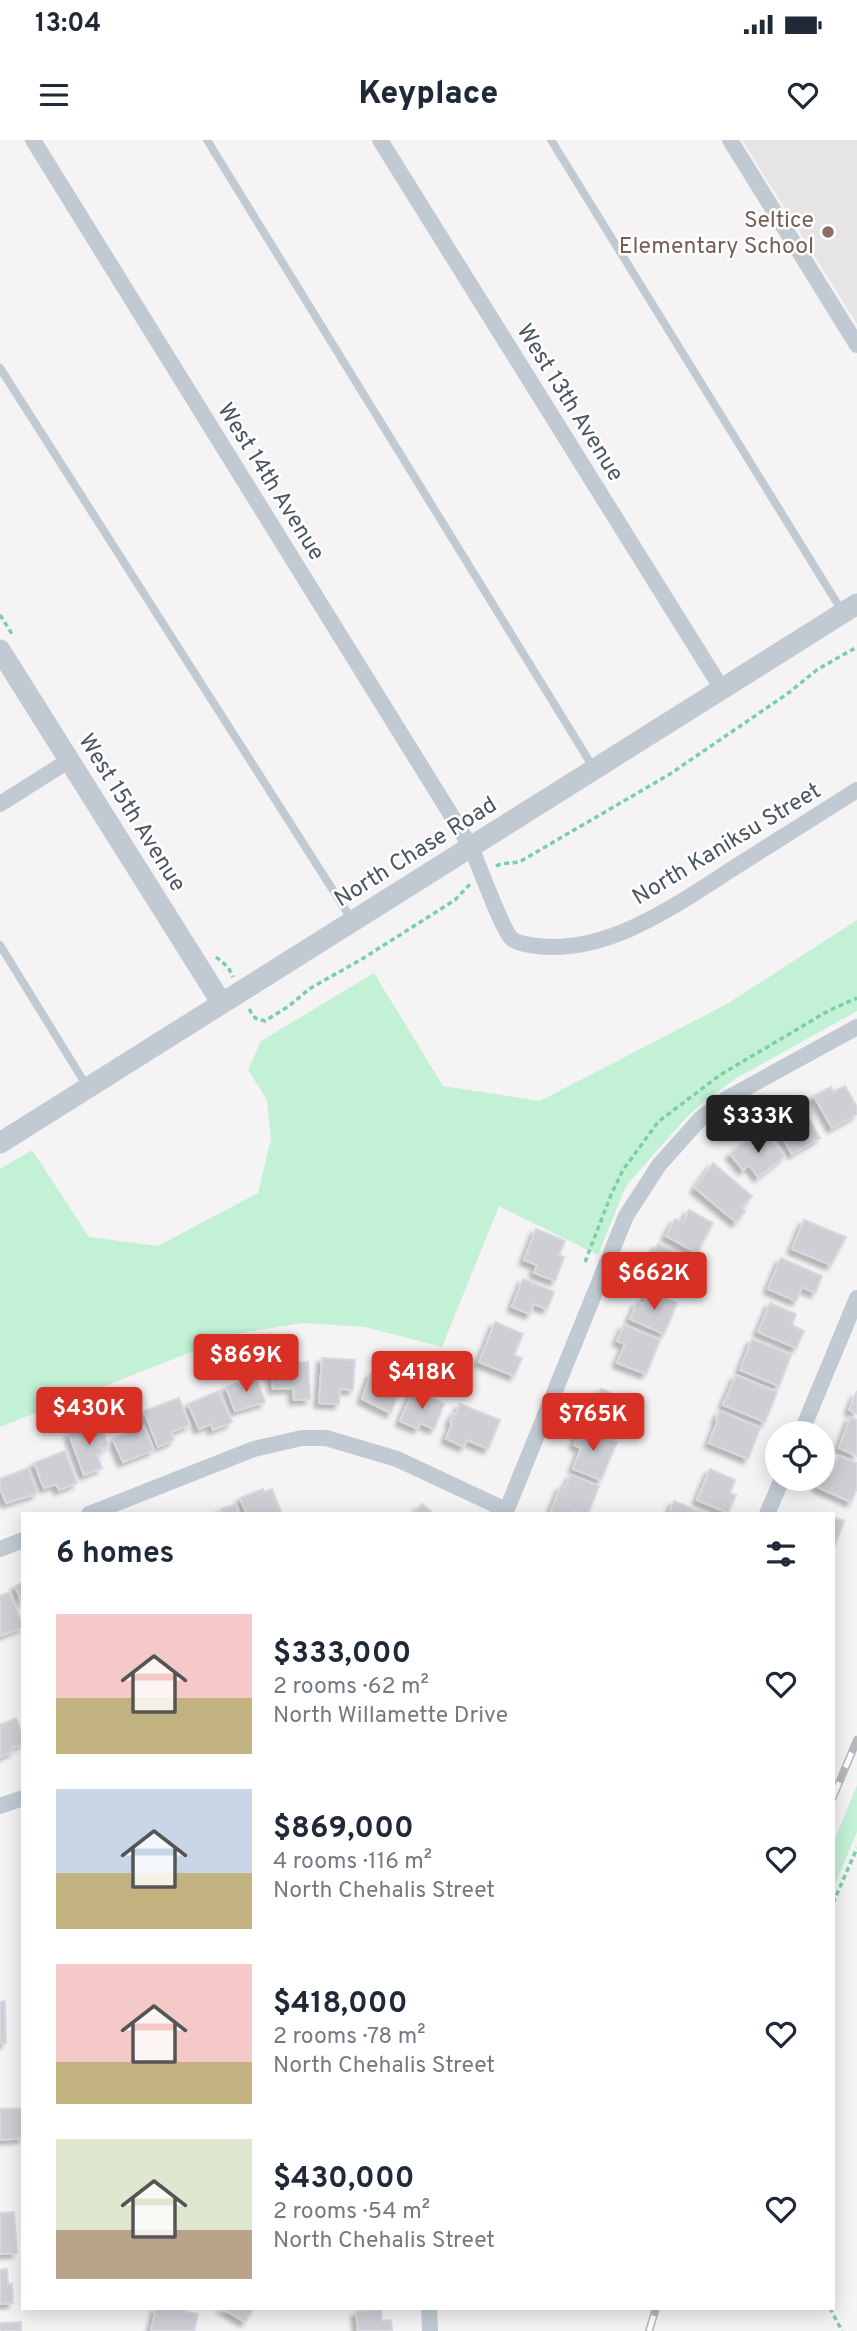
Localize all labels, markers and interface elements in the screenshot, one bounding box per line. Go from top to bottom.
text: 13:04 [35,8,101,41]
text: Keyplace [359,75,498,115]
icon: menu [35,76,73,114]
icon: heart [784,76,822,114]
place label: Seltice Elementary School [619,207,814,262]
marker: Seltice Elementary School [820,224,836,240]
street label: West 13th Avenue [509,319,629,487]
street label: West 14th Avenue [210,398,330,567]
street label: West 15th Avenue [71,729,191,898]
street label: North Kaniksu Street [628,777,827,913]
street label: North Chase Road [330,791,503,915]
pin: $333K [709,1096,807,1155]
text: $333K [722,1103,794,1132]
pin: $662K [605,1252,703,1312]
text: $662K [618,1260,690,1289]
pin: $869K [197,1334,295,1394]
text: $869K [210,1342,282,1371]
pin: $418K [373,1352,471,1411]
text: $418K [388,1359,456,1388]
pin: $430K [40,1388,138,1447]
pin: $765K [544,1394,642,1453]
text: $430K [52,1395,126,1424]
text: $765K [558,1401,628,1430]
map controls [765,1421,835,1491]
button: locate [765,1421,835,1491]
icon: filters [762,1535,800,1573]
text: 6 homes [56,1536,174,1573]
text: $333,000 [273,1636,411,1673]
icon: home [112,1642,196,1726]
icon: heart [762,1665,800,1703]
text: 2 rooms · 62 m² [273,1673,429,1702]
text: North Willamette Drive [273,1702,508,1731]
text: $869,000 [273,1811,414,1848]
icon: home [112,1817,196,1901]
icon: heart [762,1840,800,1878]
text: 4 rooms · 116 m² [273,1848,432,1877]
text: North Chehalis Street [273,1877,495,1906]
text: $418,000 [273,1986,407,2023]
icon: home [112,1992,196,2076]
icon: heart [762,2015,800,2053]
text: 2 rooms · 78 m² [273,2023,426,2052]
text: North Chehalis Street [273,2052,495,2081]
text: $430,000 [273,2161,415,2198]
icon: home [112,2167,196,2251]
icon: heart [762,2190,800,2228]
text: 2 rooms · 54 m² [273,2198,430,2227]
text: North Chehalis Street [273,2227,495,2256]

